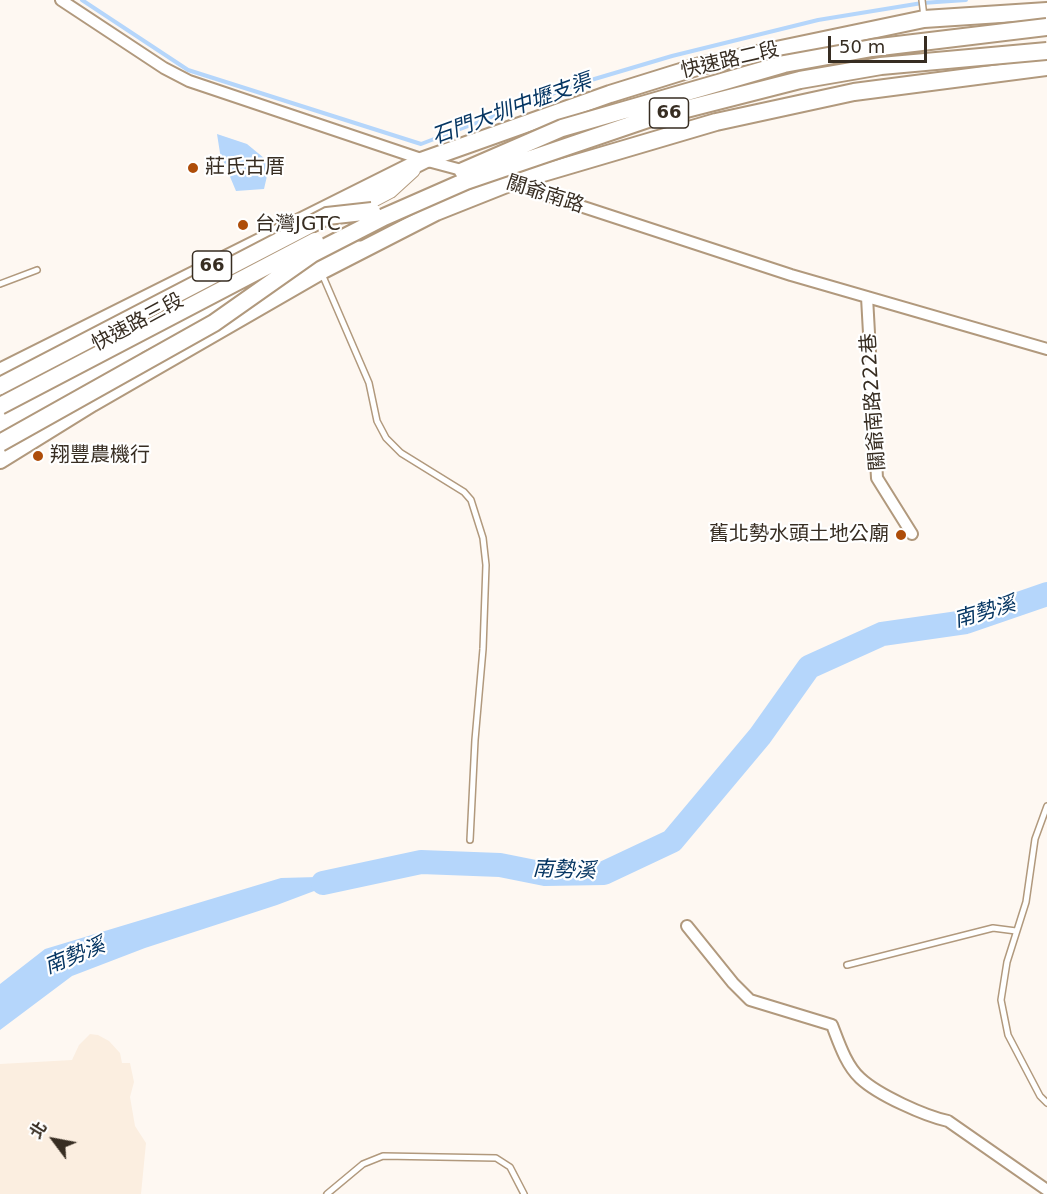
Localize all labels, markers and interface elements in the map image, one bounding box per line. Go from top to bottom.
scale bar [831,24,930,62]
text: 50 m [839,36,885,57]
street label: 快速路二段 [679,38,781,84]
water label: 石門大圳中壢支渠 [429,69,595,151]
road number: 66 [650,98,688,128]
place label: 莊氏古厝 [205,156,285,180]
marker: 莊氏古厝 [186,161,200,175]
street label: 關爺南路 [503,171,587,219]
place label: 台灣JGTC [255,213,341,237]
marker: 台灣JGTC [236,218,250,232]
road number: 66 [192,251,232,281]
street label: 快速路三段 [88,289,188,357]
street label: 關爺南路222巷 [857,332,891,472]
place label: 翔豐農機行 [50,444,150,468]
marker: 翔豐農機行 [31,449,45,463]
place label: 舊北勢水頭土地公廟 [709,523,889,547]
marker: 舊北勢水頭土地公廟 [894,528,908,542]
water label: 南勢溪 [951,592,1019,634]
water label: 南勢溪 [532,857,596,885]
water label: 南勢溪 [41,934,109,980]
north arrow [24,1110,84,1170]
text: 北 [26,1118,51,1142]

